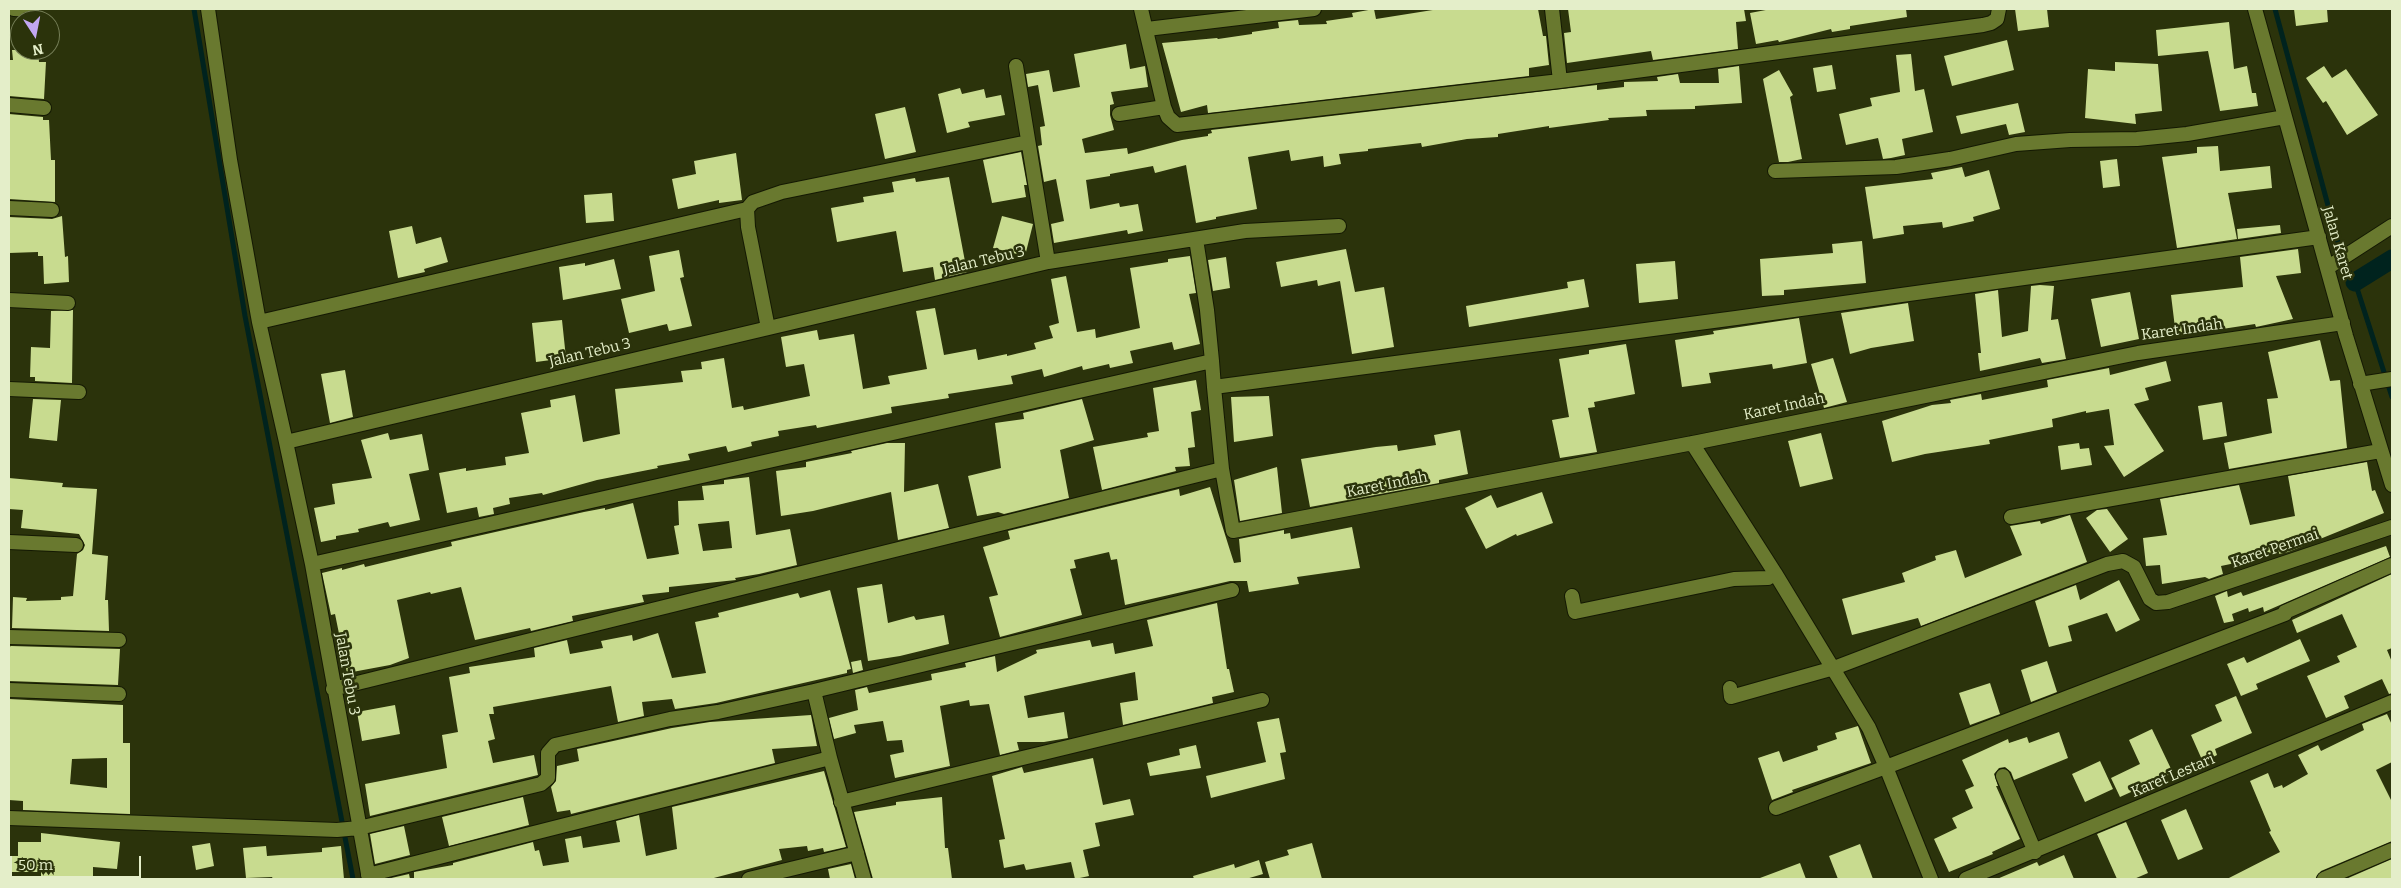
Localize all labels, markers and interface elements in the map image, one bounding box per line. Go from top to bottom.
north arrow [10,10,60,60]
text: N [31,40,45,59]
street label: Jalan Karet [2318,204,2356,282]
street label: Jalan Tebu 3 [941,243,1027,279]
street label: Karet Indah [2140,315,2224,345]
street label: Jalan Tebu 3 [547,335,633,371]
street label: Karet Indah [1742,390,1826,424]
street label: Karet Indah [1345,468,1429,502]
street label: Karet Permai [2229,526,2321,572]
street label: Jalan Tebu 3 [331,631,363,717]
street label: Karet Lestari [2129,750,2217,802]
scale bar [12,846,144,878]
text: 50 m [18,856,53,874]

